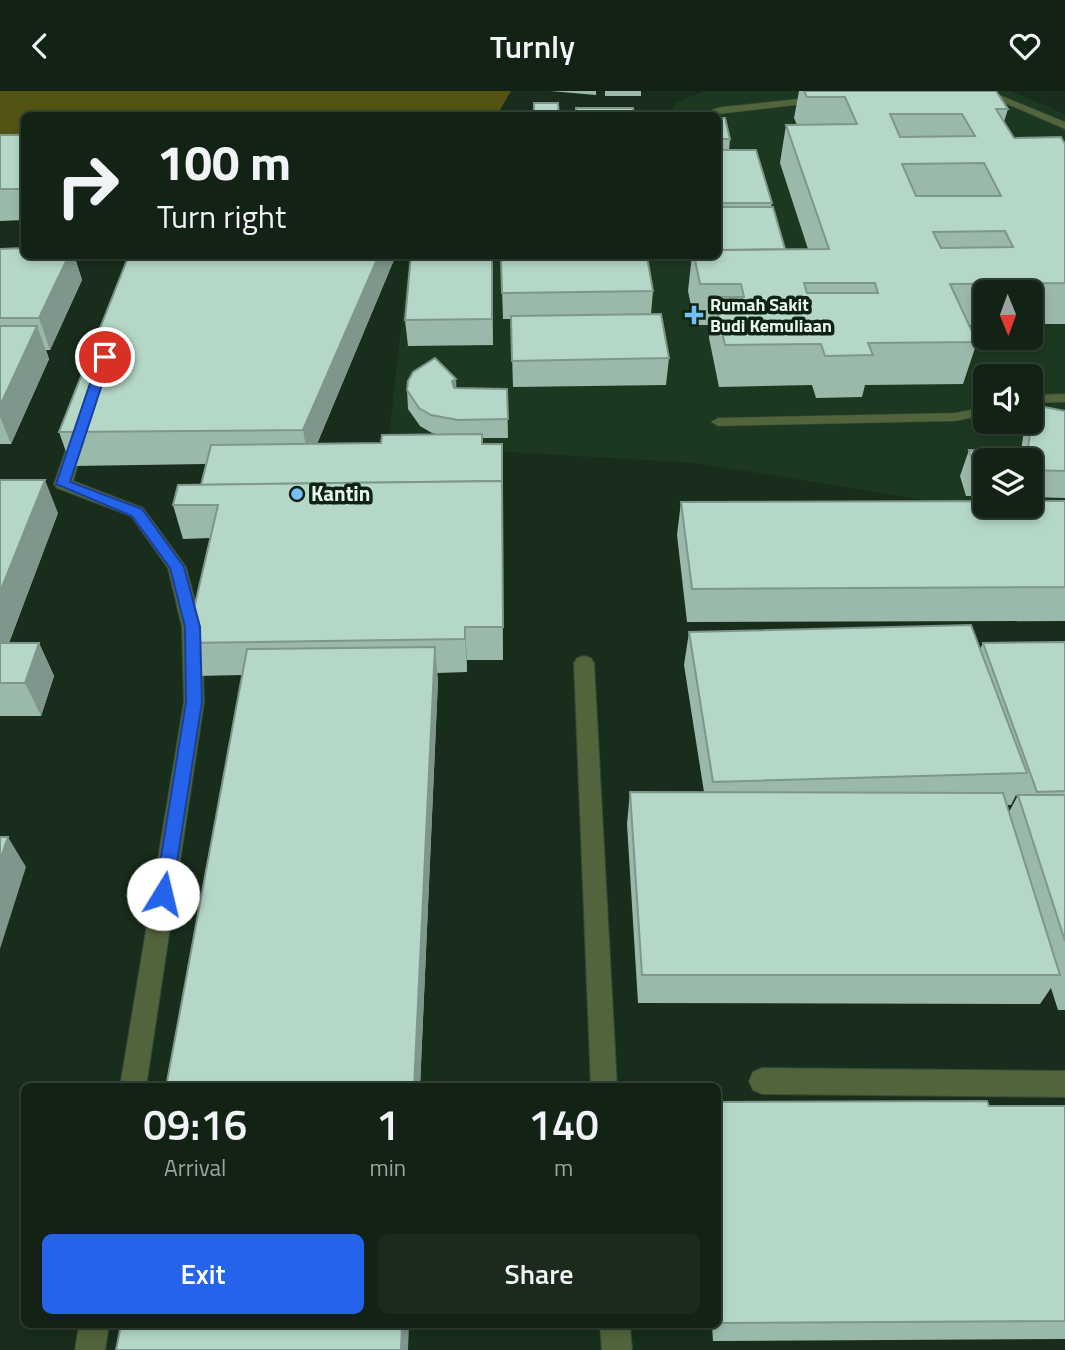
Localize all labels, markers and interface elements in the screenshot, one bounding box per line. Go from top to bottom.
text: Turnly [490,22,575,70]
icon: back [21,27,59,65]
icon: heart [1006,27,1044,65]
text: 100 m [157,124,291,199]
icon: right [42,140,133,231]
text: Turn right [157,192,286,240]
north arrow [973,280,1043,350]
map controls [973,280,1043,518]
place label: Rumah Sakit Budi Kemuliaan [710,291,832,339]
marker: Rumah Sakit Budi Kemuliaan [684,305,704,325]
pin [75,327,135,387]
icon: arrive [86,338,124,376]
button: sound [973,364,1043,434]
button: layers [973,448,1043,518]
place label: Kantin [311,477,370,509]
marker: Kantin [289,486,305,502]
position arrow [126,857,200,931]
text: 09:16 [143,1092,247,1156]
text: 1 [376,1092,400,1156]
text: 140 [528,1092,599,1156]
text: Arrival [164,1150,226,1185]
text: min [369,1150,406,1185]
text: m [554,1150,573,1185]
button: Exit [42,1234,364,1314]
button: Share [378,1234,700,1314]

